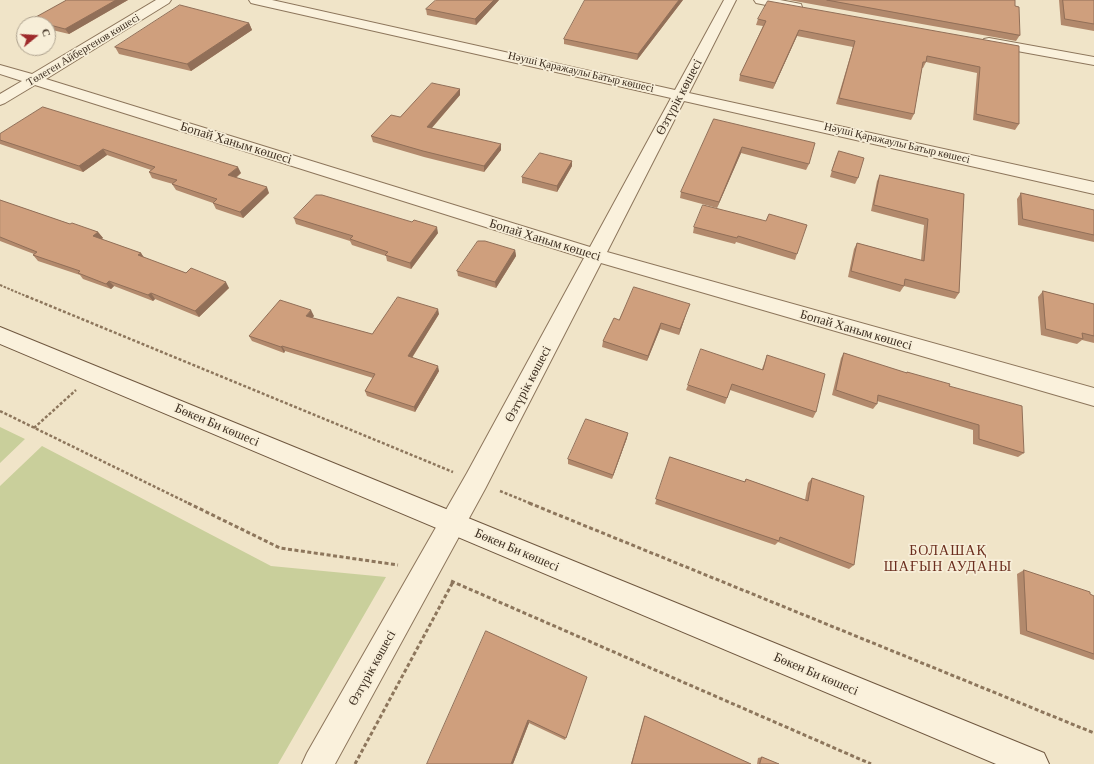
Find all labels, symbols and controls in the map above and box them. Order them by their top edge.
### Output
street label: Төлеген Айбергенов көшесі [24,11,142,89]
north arrow [16,16,56,56]
text: С [40,27,53,38]
street label: Нәуші Қаражаулы Батыр көшесі [507,49,655,95]
street label: Өзтүрік көшесі [652,56,706,138]
street label: Бопай Ханым көшесі [178,119,294,167]
street label: Нәуші Қаражаулы Батыр көшесі [823,120,971,166]
street label: Бопай Ханым көшесі [487,216,603,264]
street label: Бопай Ханым көшесі [798,307,914,353]
street label: Өзтүрік көшесі [501,343,555,425]
street label: Бөкен Би көшесі [172,400,262,450]
street label: Бөкен Би көшесі [472,525,562,575]
district label: БОЛАШАҚ ШАҒЫН АУДАНЫ [884,543,1012,576]
street label: Өзтүрік көшесі [345,628,399,708]
street label: Бөкен Би көшесі [771,649,861,699]

